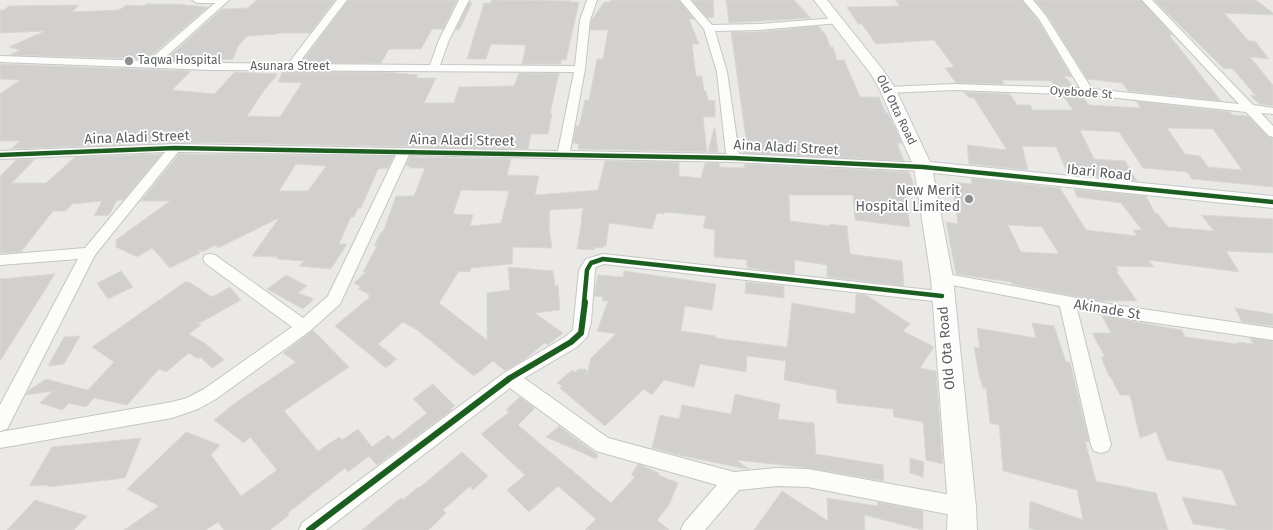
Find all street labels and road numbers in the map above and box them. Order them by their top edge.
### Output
street label: Asunara Street [250,60,330,74]
street label: Old Otta Road [873,73,919,147]
street label: Oyebode St [1049,84,1113,102]
street label: Aina Aladi Street [84,128,190,148]
street label: Aina Aladi Street [409,132,515,150]
street label: Aina Aladi Street [733,137,839,159]
street label: Ibari Road [1066,161,1132,185]
street label: Akinade St [1072,296,1142,324]
street label: Old Ota Road [935,305,959,391]

